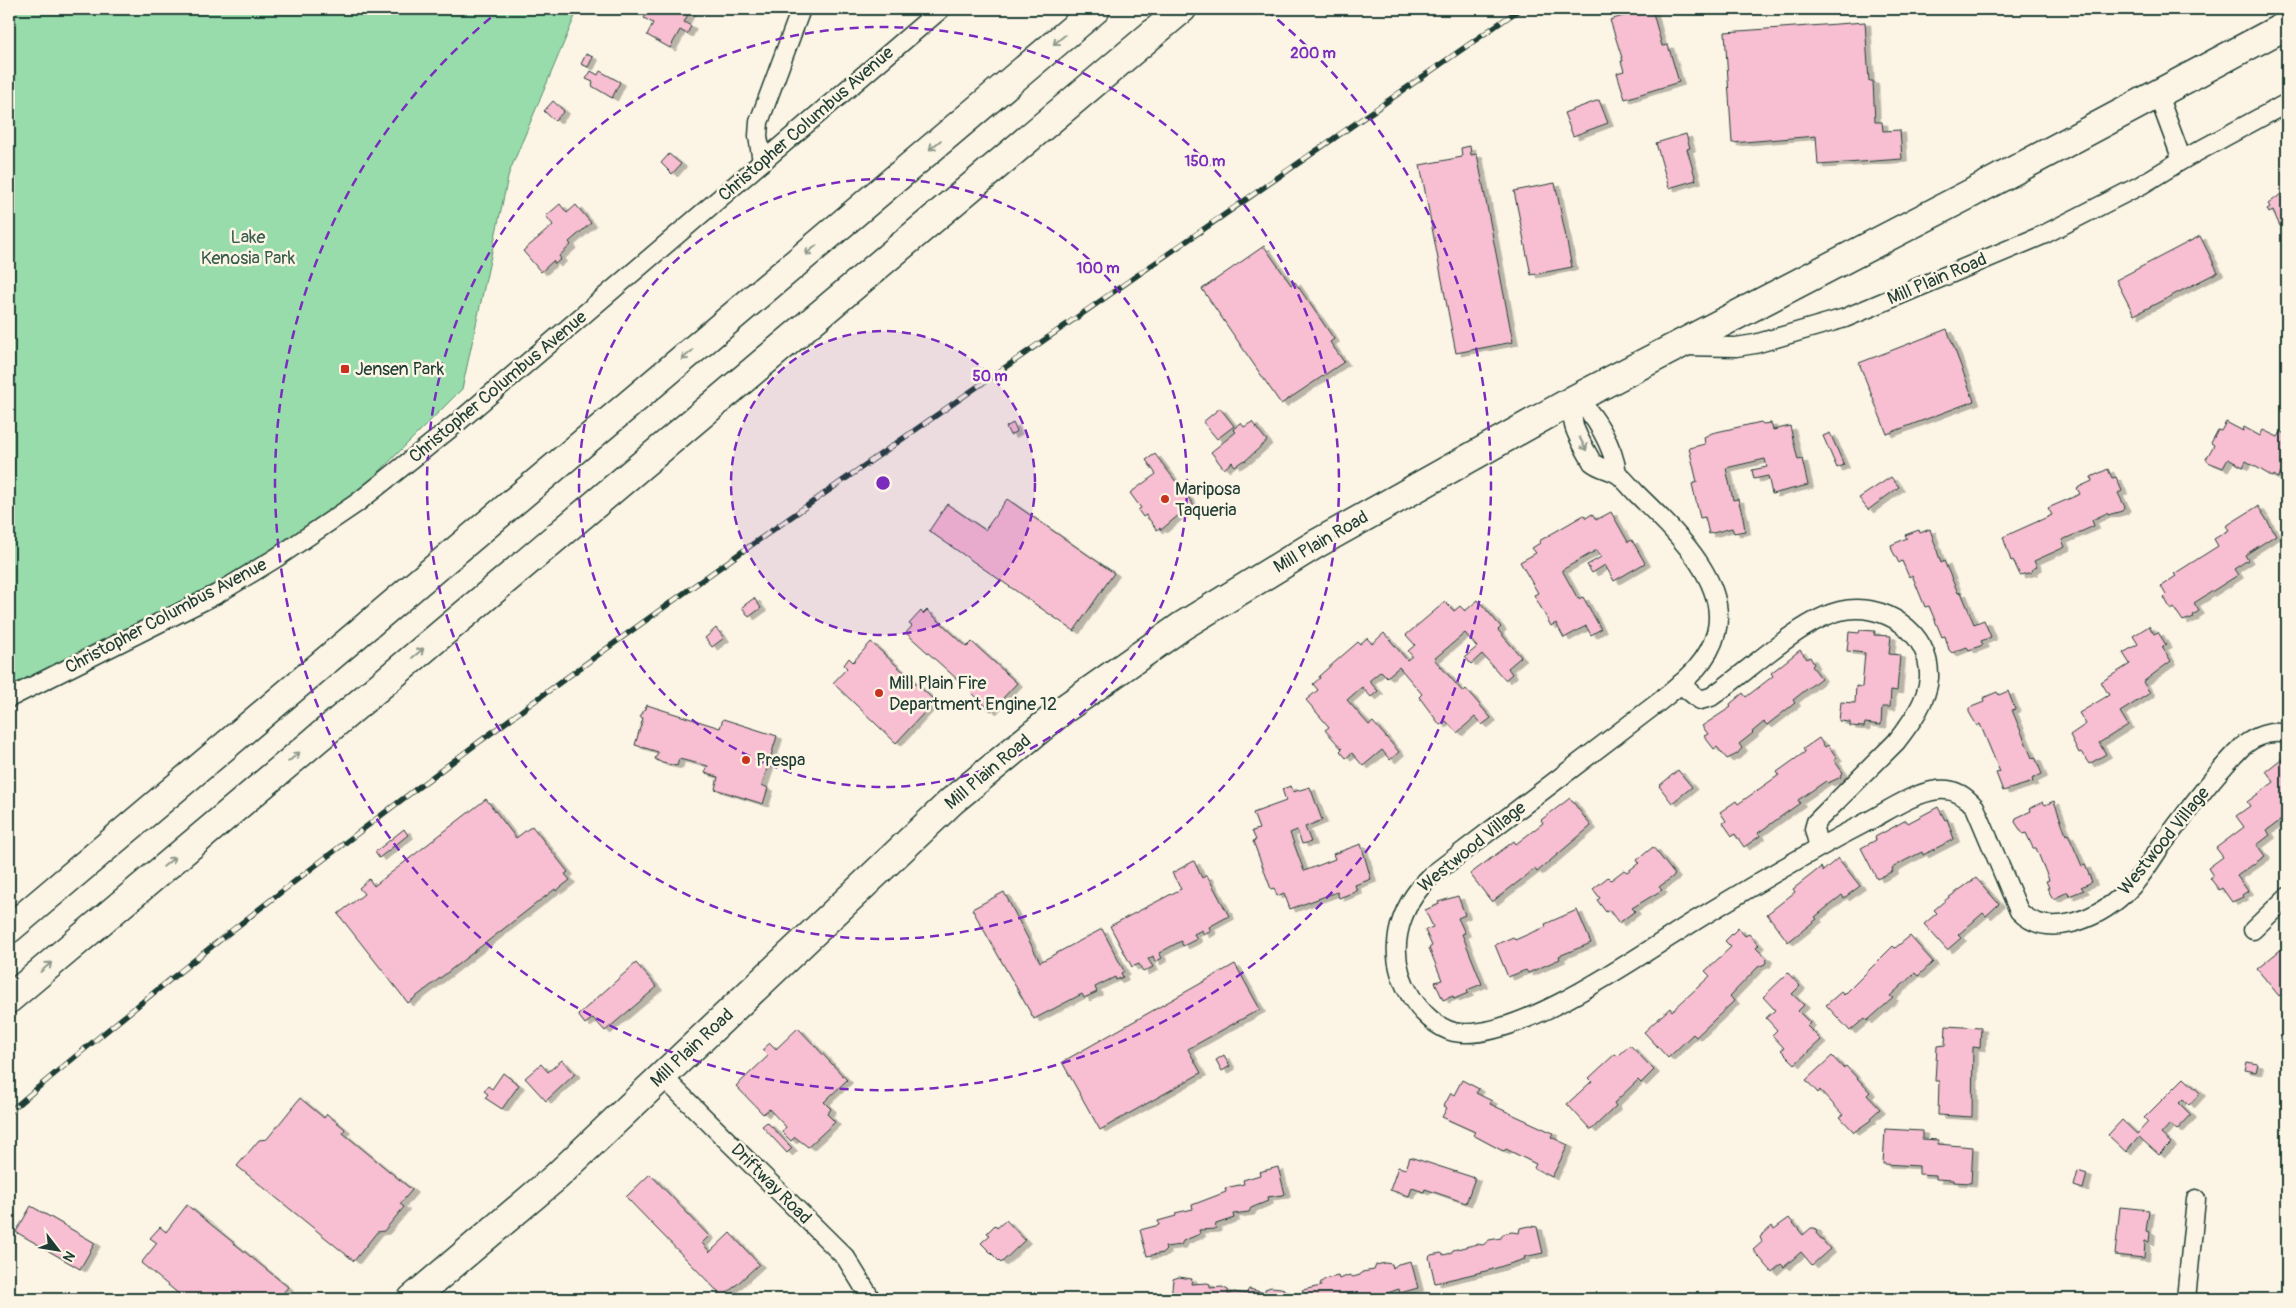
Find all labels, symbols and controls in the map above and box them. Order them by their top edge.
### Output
one-way arrow [1053,35,1066,46]
street label: Christopher Columbus Avenue [713,41,899,207]
text: 200 m [1290,44,1336,63]
one-way arrow [928,139,941,151]
text: 150 m [1185,152,1225,171]
park label: Lake Kenosia Park [201,226,296,270]
one-way arrow [804,244,817,256]
street label: Mill Plain Road [1884,248,1990,310]
text: 100 m [1077,259,1119,278]
street label: Christopher Columbus Avenue [404,306,592,468]
one-way arrow [680,349,693,361]
place label: Jensen Park [355,358,445,381]
marker: Jensen Park [339,363,351,375]
text: 50 m [973,367,1007,386]
one-way arrow [1578,436,1588,451]
centre of rings [874,474,892,492]
place label: Mariposa Taqueria [1175,478,1241,522]
marker: Mariposa Taqueria [1159,493,1171,505]
street label: Mill Plain Road [1270,506,1372,578]
street label: Christopher Columbus Avenue [61,553,271,679]
one-way arrow [411,647,424,658]
place label: Mill Plain Fire Department Engine 12 [889,672,1057,716]
marker: Mill Plain Fire Department Engine 12 [873,687,885,699]
street label: Mill Plain Road [940,729,1036,815]
place label: Prespa [756,749,805,772]
one-way arrow [287,752,300,763]
marker: Prespa [740,754,752,766]
street label: Westwood Village [2113,782,2215,900]
street label: Westwood Village [1413,796,1531,898]
one-way arrow [163,857,176,868]
one-way arrow [39,962,52,973]
street label: Mill Plain Road [646,1004,738,1092]
street label: Driftway Road [726,1139,816,1229]
north arrow [32,1226,82,1276]
text: N [59,1248,78,1265]

